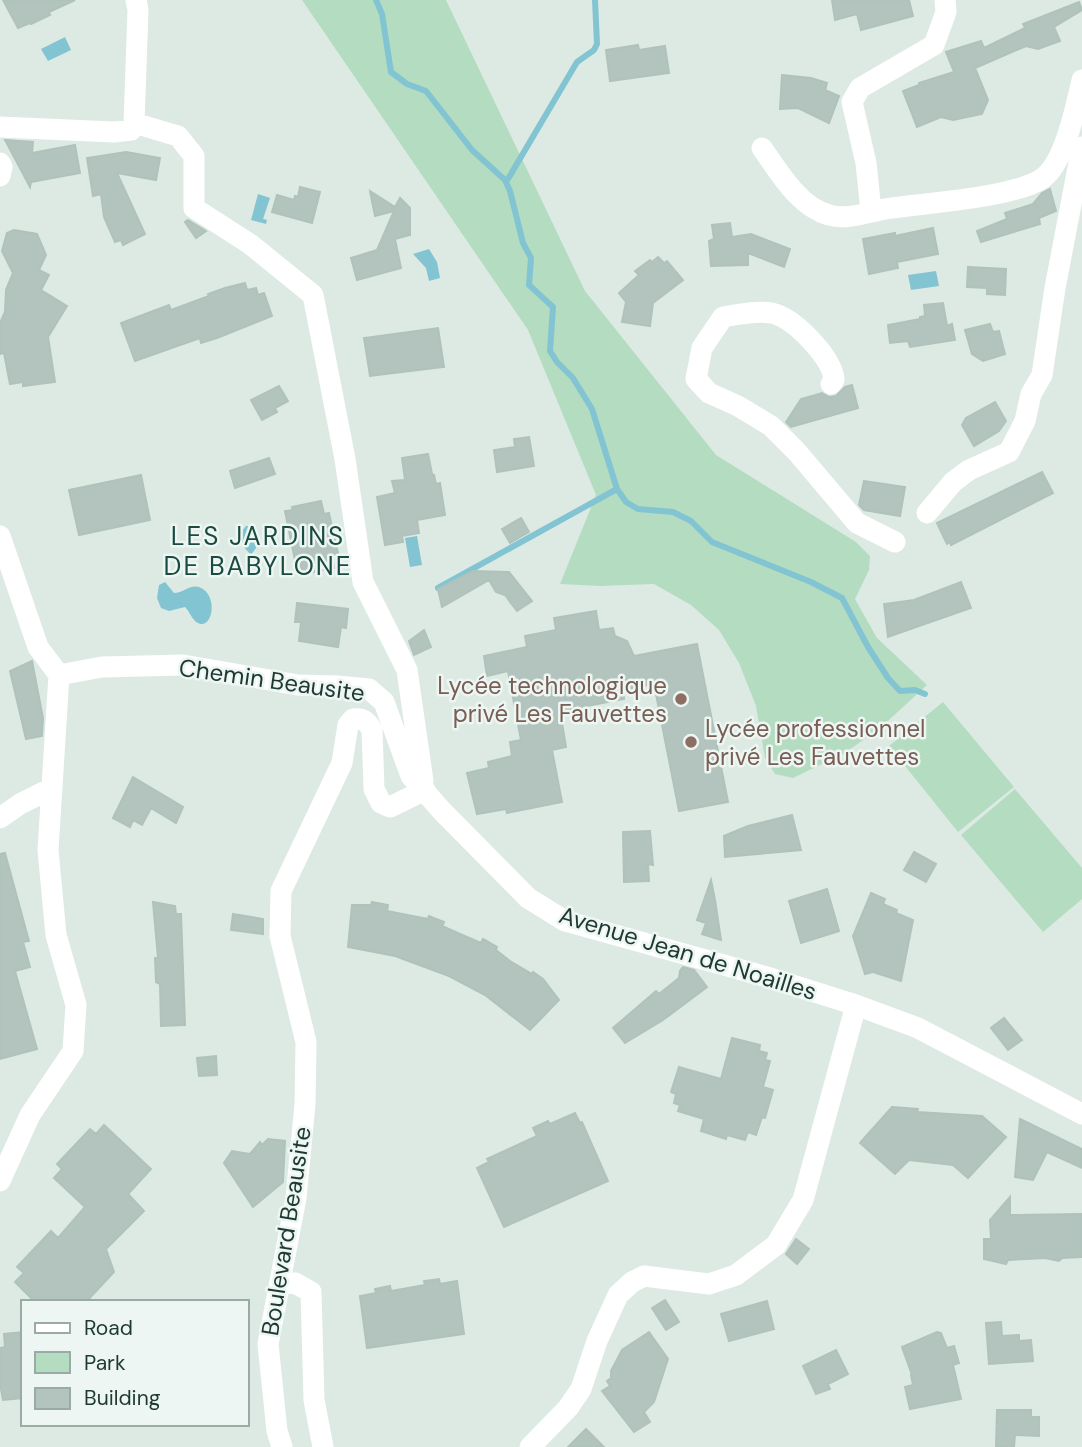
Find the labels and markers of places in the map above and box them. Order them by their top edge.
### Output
place label: Lycée technologique privé Les Fauvettes [437,670,667,729]
marker: Lycée technologique privé Les Fauvettes [673,691,689,707]
place label: Lycée professionnel privé Les Fauvettes [705,713,925,772]
marker: Lycée professionnel privé Les Fauvettes [683,734,699,750]

